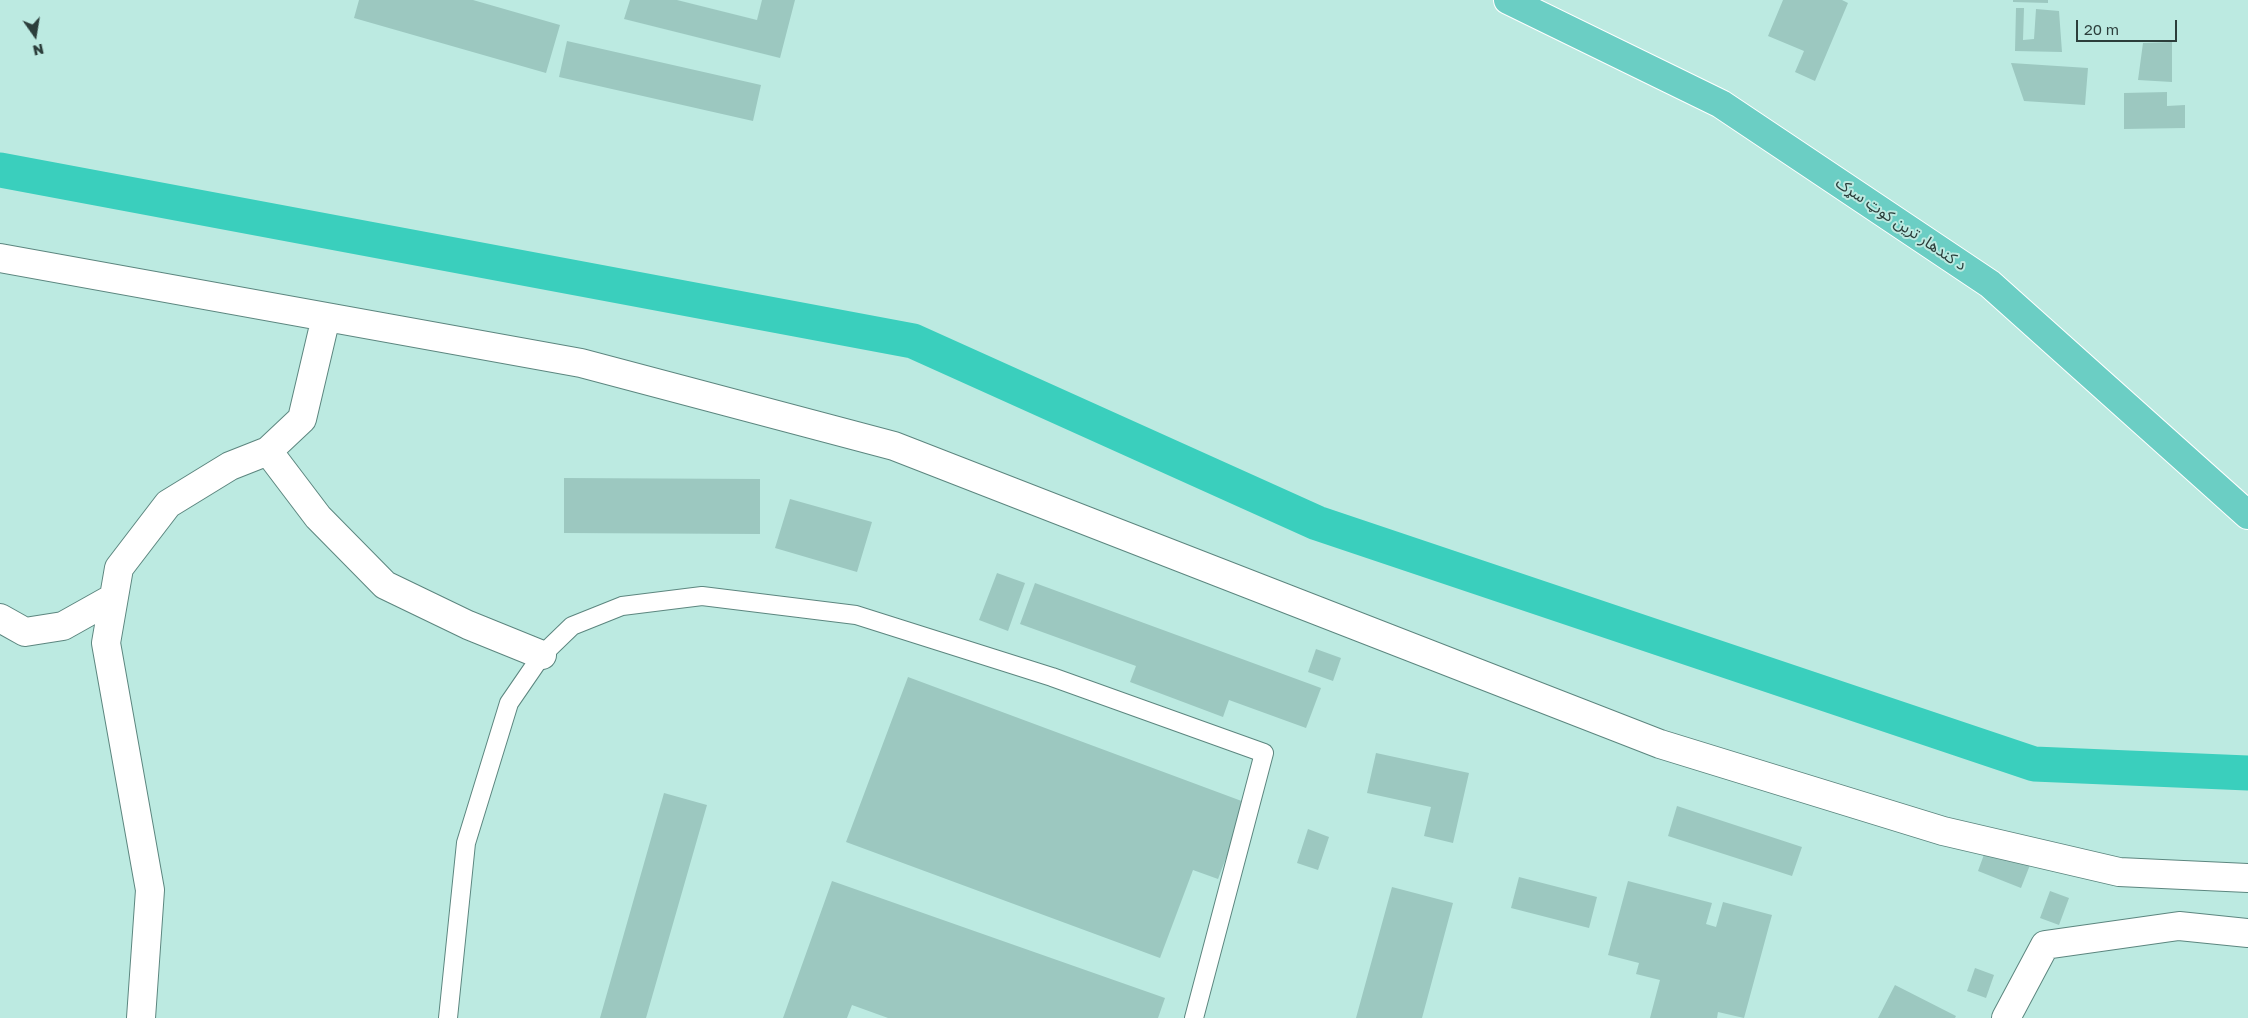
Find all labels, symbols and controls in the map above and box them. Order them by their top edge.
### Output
north arrow [10,10,60,60]
scale bar [2078,10,2179,42]
text: 20 m [2084,20,2119,38]
text: N [31,41,46,60]
street label: د کندهار ترين کوټ سړک [1832,173,1970,275]

